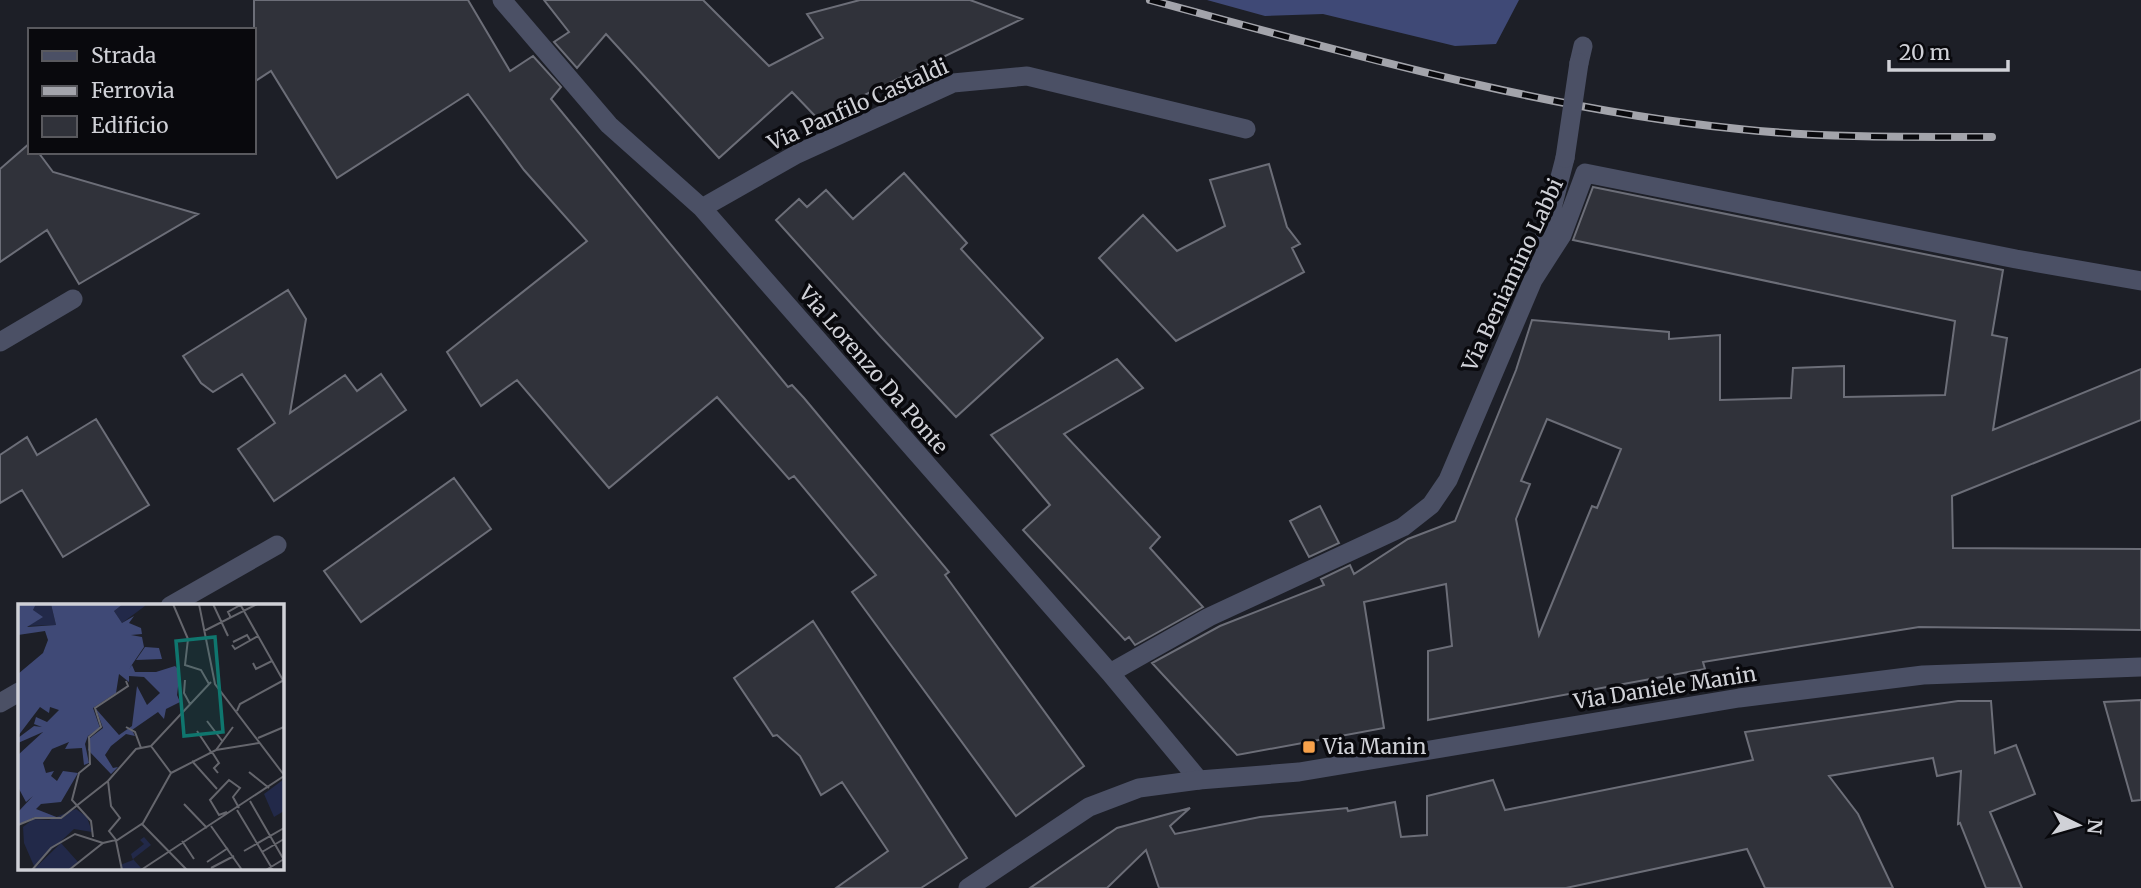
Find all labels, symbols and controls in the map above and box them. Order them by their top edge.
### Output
legend [28,28,256,154]
scale bar [1889,28,2008,72]
text: 20 m [1899,39,1951,66]
text: Strada [91,42,156,69]
street label: Via Panfilo Castaldi [762,52,953,157]
text: Ferrovia [91,77,175,104]
text: Edificio [91,112,168,139]
street label: Via Beniamino Labbi [1456,174,1569,376]
street label: Via Lorenzo Da Ponte [792,279,954,459]
inset map [18,604,284,870]
street label: Via Daniele Manin [1571,660,1758,715]
place label: Via Manin [1322,733,1427,760]
marker: Via Manin [1301,739,1317,755]
north arrow [2043,790,2113,860]
text: N [2082,818,2108,835]

